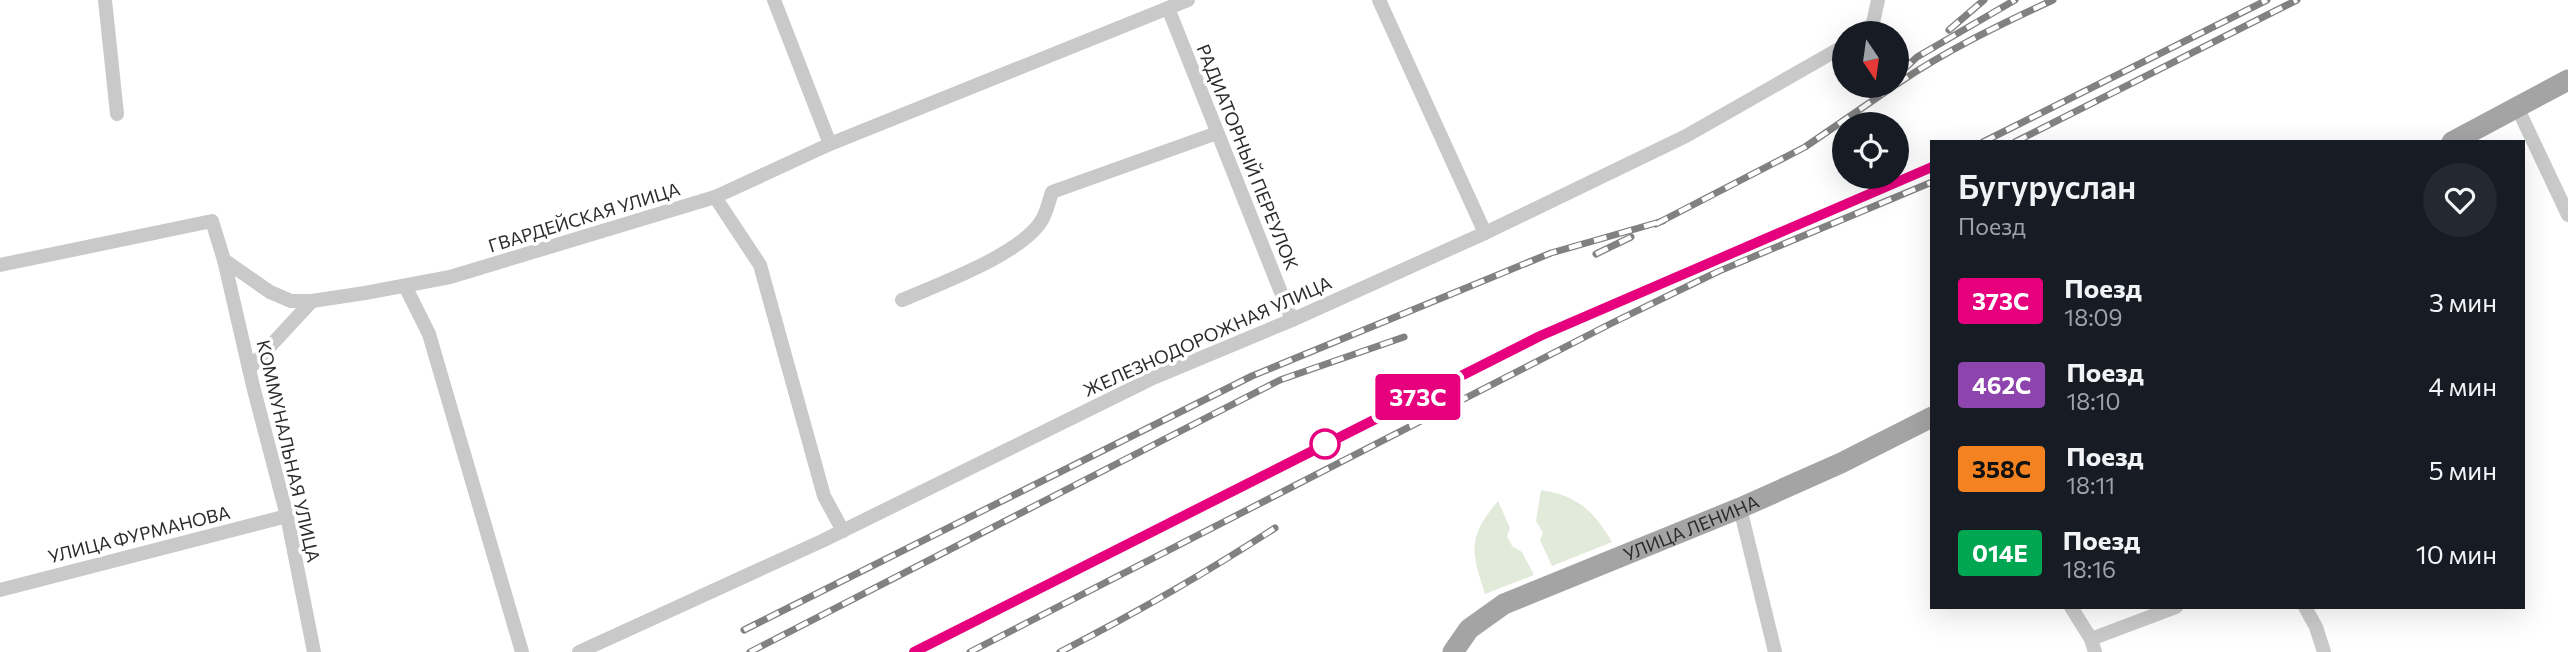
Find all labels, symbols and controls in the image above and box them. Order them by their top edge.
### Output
north arrow [1832,21,1909,98]
map controls [1832,21,1909,189]
street label: РАДИАТОРНЫЙ ПЕРЕУЛОК [1193,41,1303,273]
button: locate [1832,112,1909,189]
button: heart [2423,163,2497,237]
text: Бугуруслан [1958,165,2136,206]
street label: ГВАРДЕЙСКАЯ УЛИЦА [486,177,682,257]
text: Поезд [1958,212,2026,240]
street label: ЖЕЛЕЗНОДОРОЖНАЯ УЛИЦА [1079,271,1335,401]
text: Поезд [2064,272,2142,303]
text: 373C [1972,286,2029,315]
text: 3 мин [2429,286,2497,317]
text: 18:09 [2064,303,2123,331]
street label: КОММУНАЛЬНАЯ УЛИЦА [253,338,325,564]
text: Поезд [2066,356,2144,387]
text: 462С [1972,370,2031,399]
text: 4 мин [2428,370,2497,401]
line badge: 373C [1369,374,1467,420]
text: 373C [1389,382,1447,411]
text: 18:10 [2066,387,2121,415]
unlabelled marker [1310,429,1340,459]
text: Поезд [2066,440,2144,471]
text: 358С [1972,454,2031,483]
text: 5 мин [2429,454,2497,485]
text: 18:11 [2066,471,2115,499]
street label: УЛИЦА ЛЕНИНА [1620,490,1762,565]
street label: УЛИЦА ФУРМАНОВА [46,501,232,567]
text: Поезд [2063,524,2140,555]
text: 014Е [1972,538,2028,567]
text: 10 мин [2416,538,2497,569]
text: 18:16 [2063,555,2116,583]

